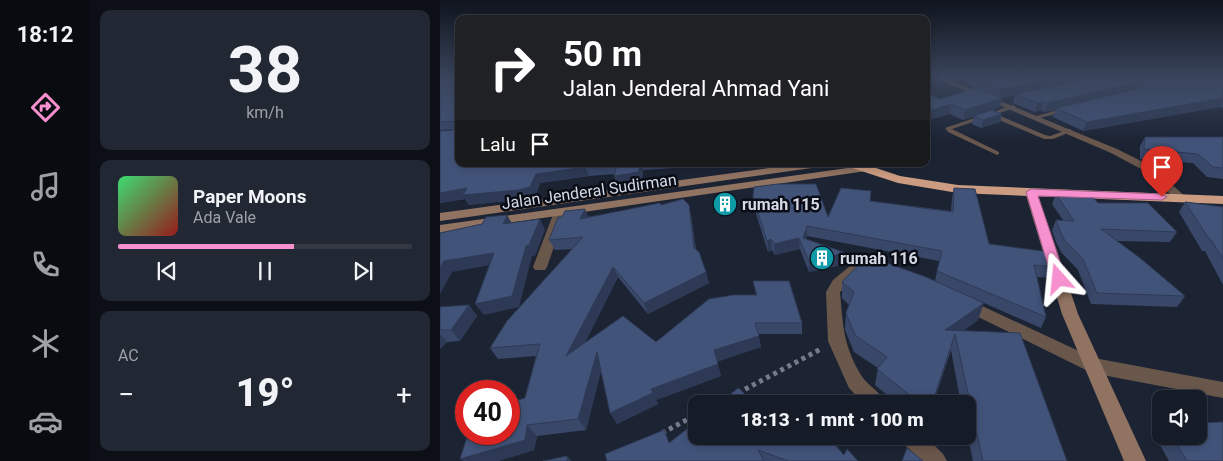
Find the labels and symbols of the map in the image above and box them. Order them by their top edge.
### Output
pin [1141,146,1183,197]
street label: Jalan Jenderal Sudirman [500,170,678,213]
building icon: rumah 115 [712,191,738,217]
place label: rumah 115 [742,195,820,214]
building icon: rumah 116 [809,245,835,271]
place label: rumah 116 [840,249,918,268]
position arrow [1032,252,1084,304]
speed limit sign: 40 [455,380,520,445]

